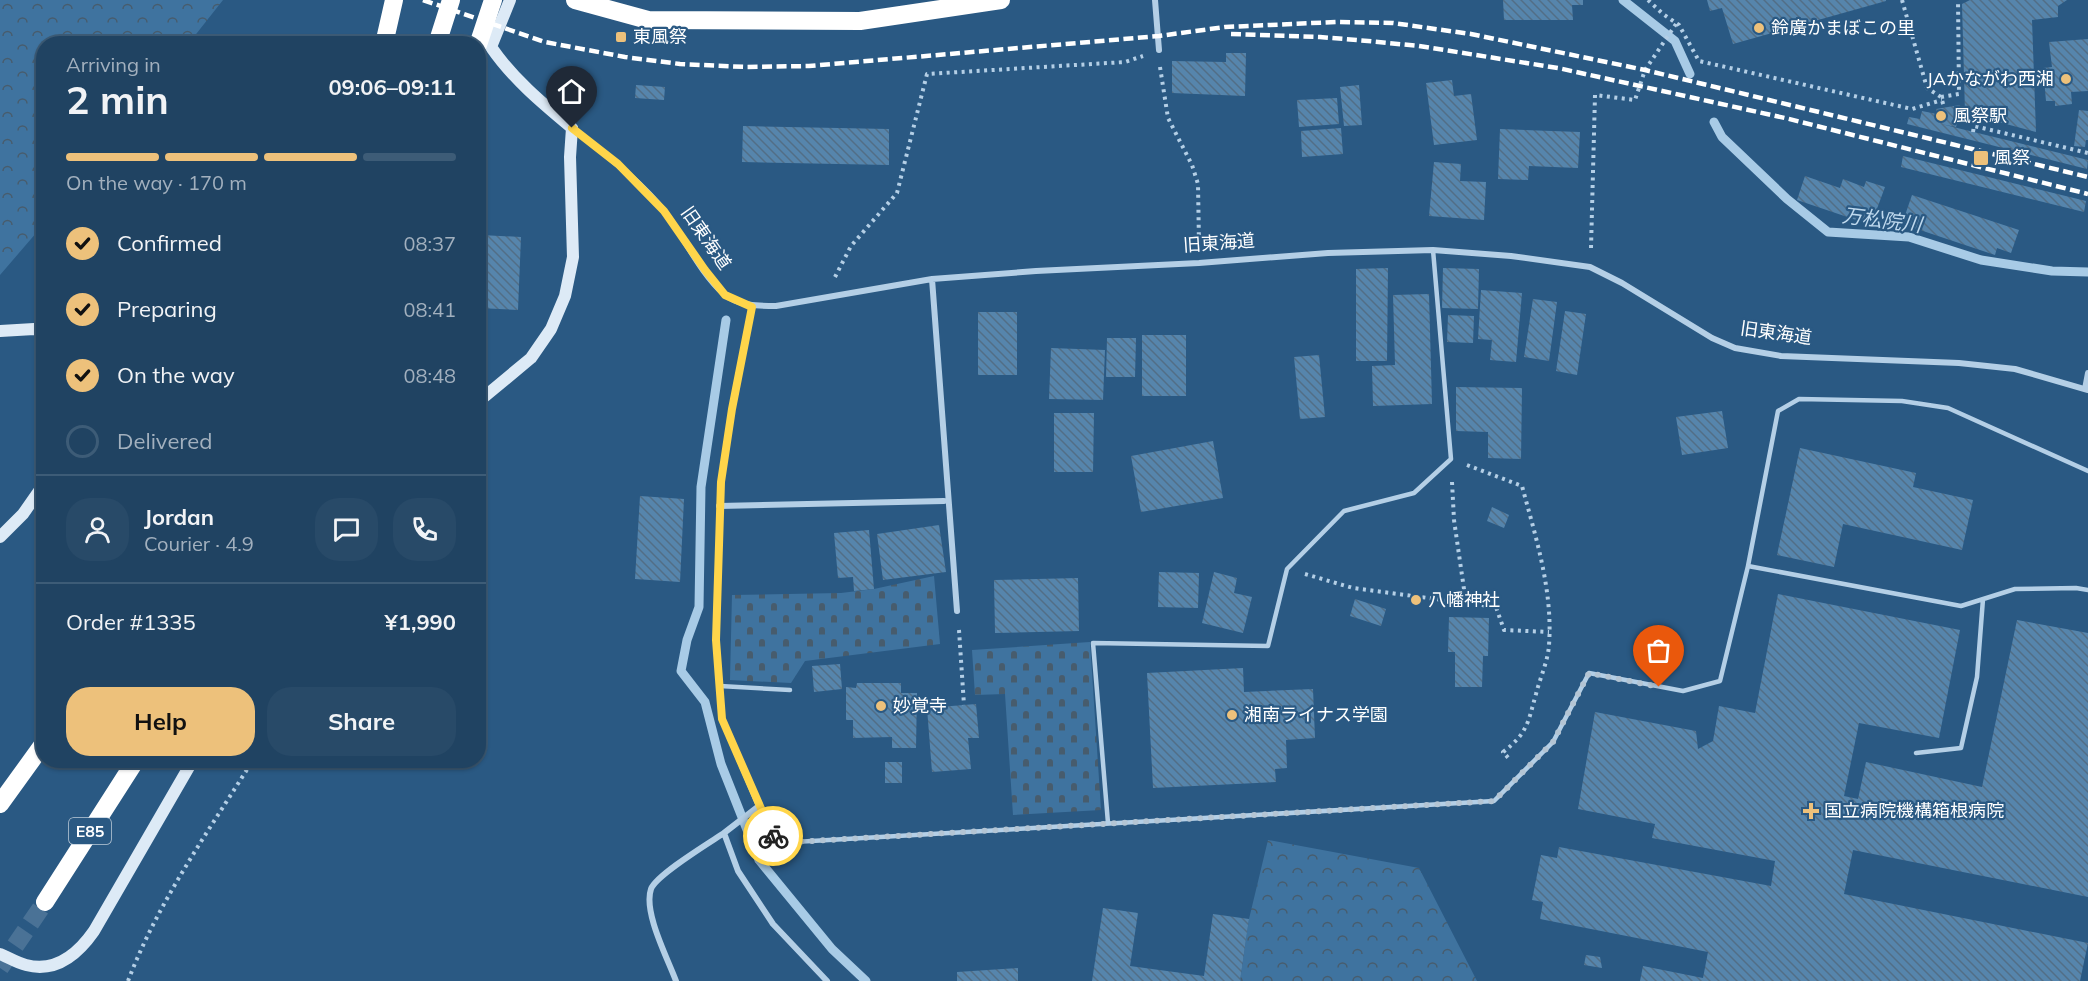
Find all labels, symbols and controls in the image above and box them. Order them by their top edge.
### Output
place label: 鈴廣かまぼこの里 [1771,16,1915,39]
marker: 鈴廣かまぼこの里 [1752,21,1766,35]
place label: 東風祭 [633,25,687,48]
marker: 東風祭 [614,30,628,44]
text: Arriving in [66,52,161,77]
pin [546,66,597,128]
place label: JAかながわ西湘 [1927,67,2054,90]
marker: JAかながわ西湘 [2059,72,2073,86]
text: 09:06–09:11 [328,73,456,101]
text: 2 min [66,75,169,124]
icon: home [555,75,588,108]
place label: 風祭駅 [1953,104,2007,127]
marker: 風祭駅 [1934,109,1948,123]
place label: 風祭 [1994,146,2030,169]
marker: 風祭 [1972,149,1990,167]
text: On the way · 170 m [66,170,247,195]
street label: 旧東海道 [676,202,736,274]
water label: 万松院川 [1841,202,1925,237]
icon: check [66,227,99,260]
text: Confirmed [117,229,222,257]
street label: 旧東海道 [1182,229,1256,256]
text: 08:37 [403,231,456,256]
icon: check [66,293,99,326]
text: Preparing [117,295,217,323]
text: 08:41 [403,297,456,322]
street label: 旧東海道 [1739,316,1813,349]
icon: check [66,359,99,392]
text: On the way [117,361,235,389]
text: 08:48 [403,363,456,388]
text: Delivered [117,427,212,455]
button: person [66,498,129,561]
button: chat [315,498,378,561]
button: phone [393,498,456,561]
text: Jordan [144,503,214,531]
text: Courier · 4.9 [144,531,254,556]
place label: 八幡神社 [1428,588,1500,611]
marker: 八幡神社 [1409,593,1423,607]
text: Order #1335 [66,608,196,636]
text: ¥1,990 [385,608,456,636]
pin [1633,625,1684,687]
icon: bag [1642,634,1675,667]
button: Help [66,687,255,756]
button: Share [267,687,456,756]
place label: 妙覚寺 [893,694,947,717]
marker: 妙覚寺 [874,699,888,713]
place label: 湘南ライナス学園 [1244,703,1388,726]
marker: 湘南ライナス学園 [1225,708,1239,722]
place label: 国立病院機構箱根病院 [1824,799,2004,822]
marker: 国立病院機構箱根病院 [1802,802,1820,820]
courier [743,806,803,866]
road number: E85 [69,818,111,844]
icon: bike [757,820,790,853]

